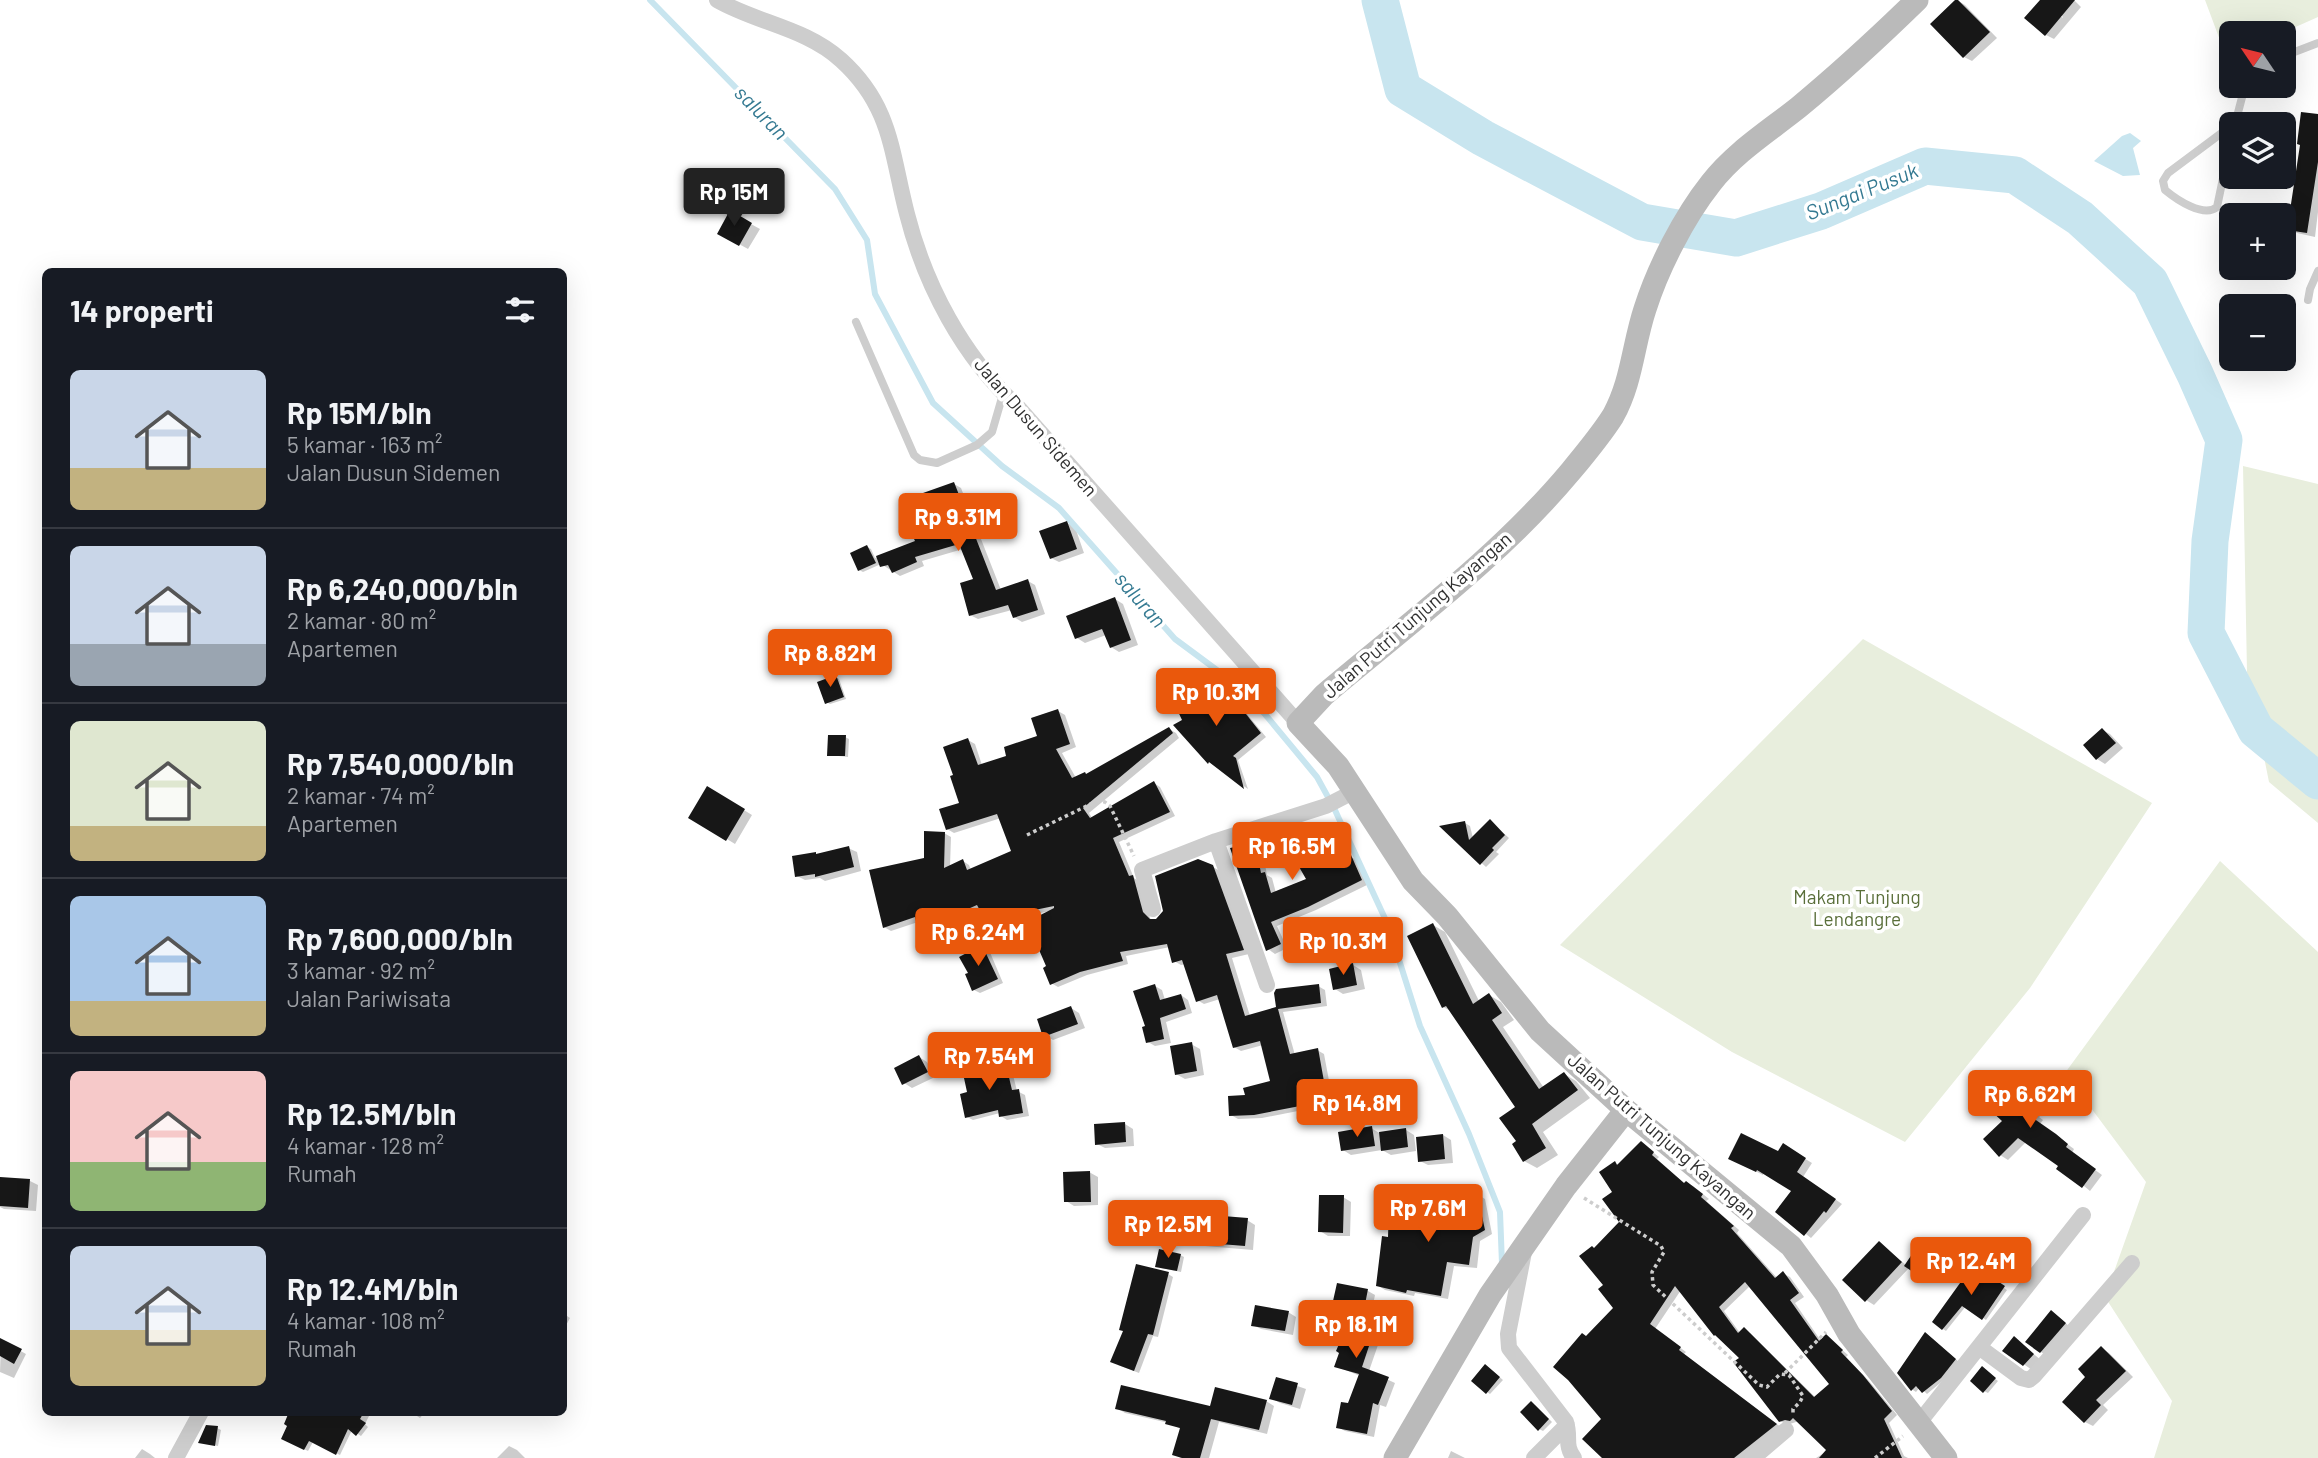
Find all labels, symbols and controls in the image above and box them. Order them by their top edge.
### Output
north arrow [2219,21,2296,98]
map controls [2219,21,2296,371]
water label: saluran [730,80,794,144]
button: layers [2219,112,2296,189]
water label: Sungai Pusuk [1802,156,1922,224]
pin: Rp 15M [677,168,791,228]
text: Rp 15M [700,177,768,205]
button: + [2219,203,2296,280]
icon: filters [501,291,539,329]
text: 14 properti [70,292,214,328]
button: − [2219,294,2296,371]
street label: Jalan Dusun Sidemen [970,353,1103,501]
text: Rp 15M/bln [287,394,432,430]
icon: home [126,398,210,482]
text: 5 kamar · 163 m² [287,430,443,458]
text: Jalan Dusun Sidemen [287,458,500,486]
pin: Rp 9.31M [886,494,1030,553]
text: Rp 9.31M [914,502,1002,530]
street label: Jalan Putri Tunjung Kayangan [1318,527,1516,703]
water label: saluran [1110,566,1172,632]
text: Rp 6,240,000/bln [287,570,518,606]
icon: home [126,574,210,658]
text: 2 kamar · 80 m² [287,606,436,634]
pin: Rp 8.82M [758,630,902,689]
text: Apartemen [287,634,398,662]
text: Rp 8.82M [784,638,876,666]
pin: Rp 10.3M [1144,668,1288,728]
text: Rp 10.3M [1172,677,1260,705]
text: Rp 7,540,000/bln [287,745,514,781]
icon: home [126,749,210,833]
text: 2 kamar · 74 m² [287,781,435,809]
text: Apartemen [287,809,398,837]
pin: Rp 16.5M [1220,822,1364,882]
text: Rp 16.5M [1248,831,1336,859]
park label: Makam Tunjung Lendangre [1793,885,1921,930]
pin: Rp 6.24M [906,908,1050,968]
text: Rp 6.24M [931,917,1025,945]
pin: Rp 10.3M [1271,918,1415,977]
text: Rp 7,600,000/bln [287,920,513,956]
icon: home [126,924,210,1008]
text: Rp 10.3M [1299,926,1387,954]
text: 3 kamar · 92 m² [287,956,435,984]
text: Jalan Pariwisata [287,984,451,1012]
pin: Rp 7.54M [917,1032,1061,1092]
text: Rp 7.54M [944,1041,1034,1069]
street label: Jalan Putri Tunjung Kayangan [1563,1048,1761,1224]
pin: Rp 6.62M [1958,1070,2102,1130]
text: Rp 6.62M [1984,1079,2076,1107]
pin: Rp 14.8M [1285,1080,1429,1139]
text: Rp 14.8M [1313,1088,1401,1116]
text: Rp 12.5M/bln [287,1095,457,1131]
icon: home [126,1099,210,1183]
text: 4 kamar · 128 m² [287,1131,444,1159]
text: Rumah [287,1159,357,1187]
pin: Rp 7.6M [1363,1184,1493,1244]
text: Rp 7.6M [1390,1193,1466,1221]
pin: Rp 12.5M [1096,1200,1240,1260]
text: Rp 12.5M [1124,1209,1212,1237]
pin: Rp 12.4M [1899,1238,2043,1297]
text: Rp 12.4M [1926,1246,2016,1274]
text: Rp 12.4M/bln [287,1270,458,1306]
icon: home [126,1274,210,1358]
pin: Rp 18.1M [1284,1300,1428,1360]
text: 4 kamar · 108 m² [287,1306,445,1334]
text: Rp 18.1M [1314,1309,1398,1337]
text: Rumah [287,1334,357,1362]

